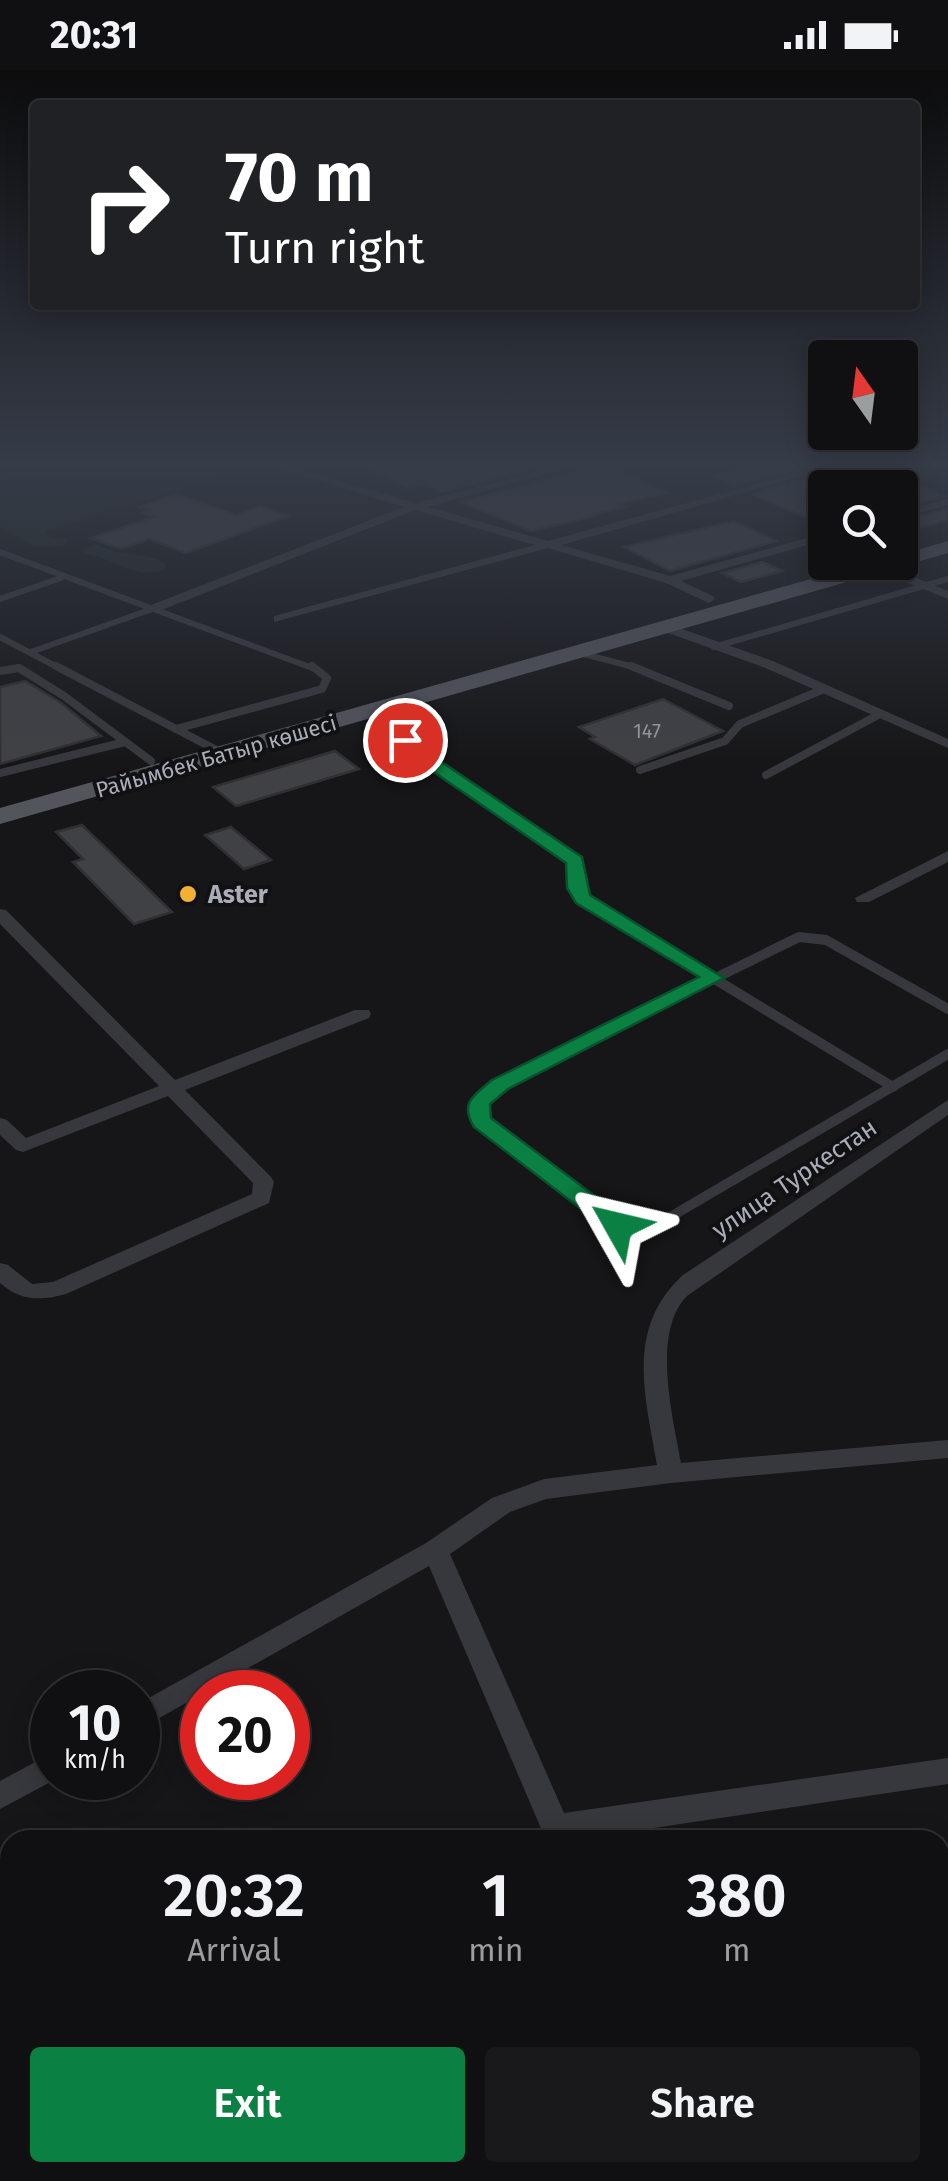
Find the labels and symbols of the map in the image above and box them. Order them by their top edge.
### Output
north arrow [808,340,918,450]
pin [363,698,448,783]
street label: Райымбек Батыр көшесі [93,709,340,804]
house number: 147 [633,719,661,743]
place label: Aster [207,880,269,910]
marker: Aster [177,883,199,905]
street label: улица Туркестан [706,1113,883,1245]
position arrow [566,1174,670,1278]
speed limit sign: 20 [180,1670,310,1800]

